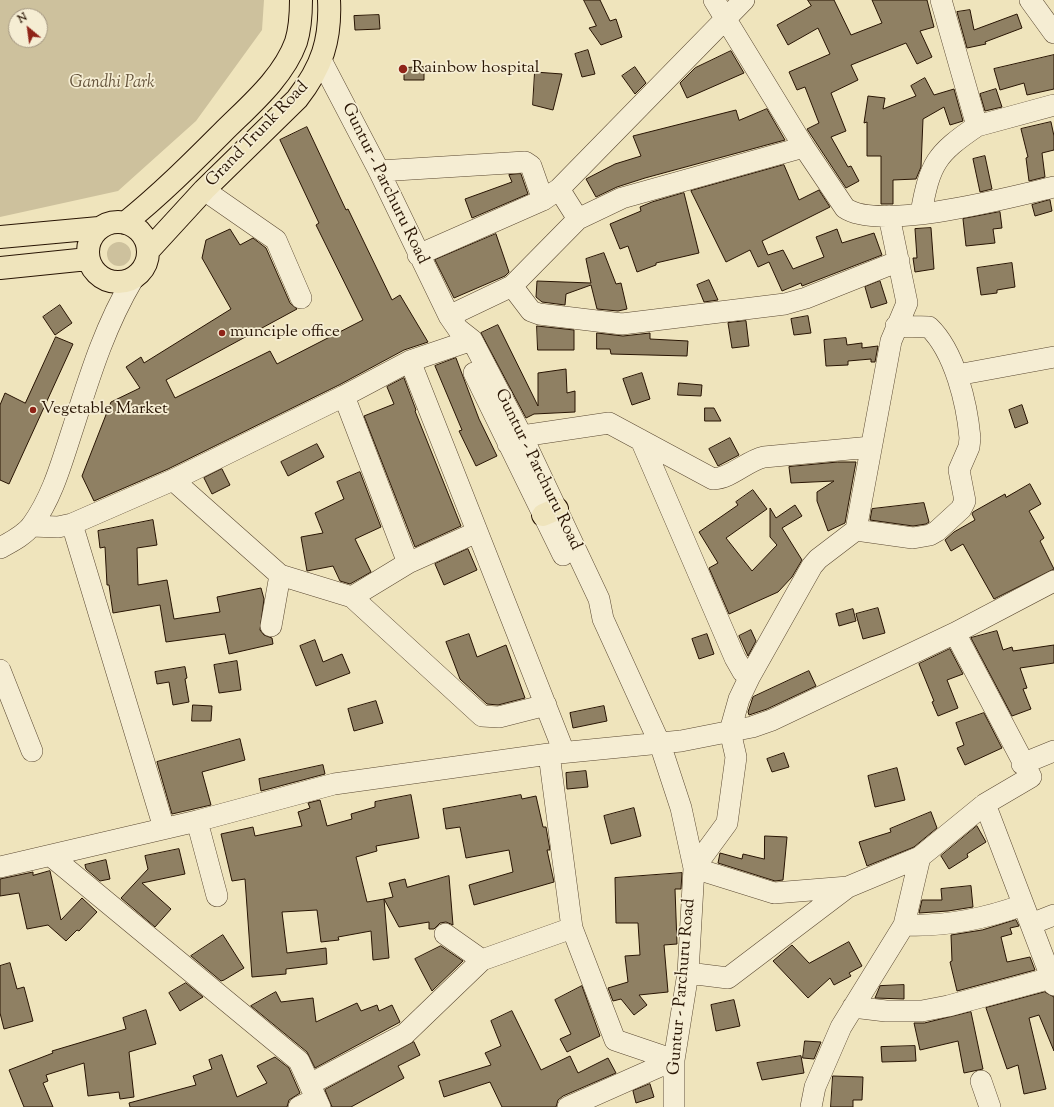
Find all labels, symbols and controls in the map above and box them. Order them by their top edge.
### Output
north arrow [8,8,48,48]
text: N [15,9,30,28]
place label: Rainbow hospital [412,59,540,79]
marker: Rainbow hospital [397,63,409,75]
park label: Gandhi Park [69,74,155,94]
street label: Grand Trunk Road [202,78,314,192]
street label: Guntur - Parchuru Road [336,100,432,268]
place label: munciple office [230,323,340,343]
marker: munciple office [217,328,227,338]
street label: Guntur - Parchuru Road [489,386,585,554]
place label: Vegetable Market [41,400,168,420]
marker: Vegetable Market [28,405,38,415]
street label: Guntur - Parchuru Road [665,898,701,1076]

